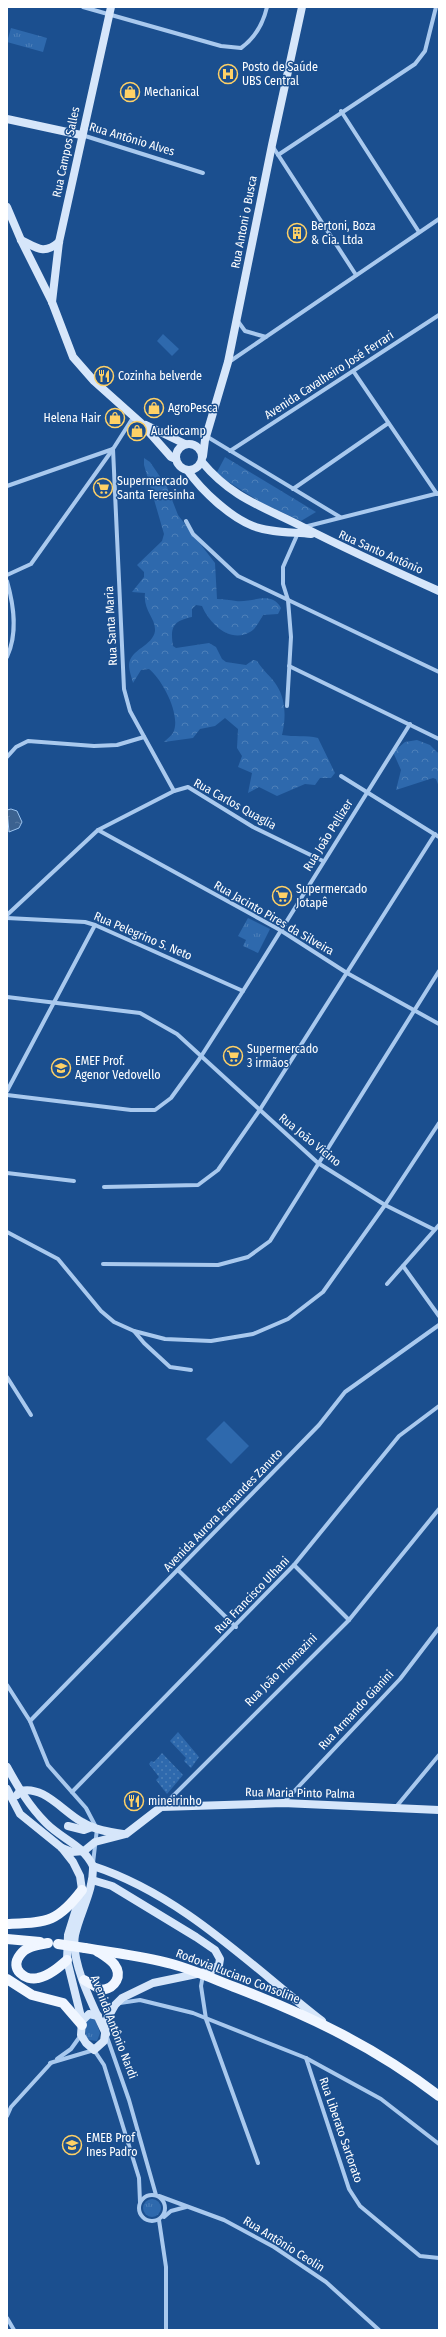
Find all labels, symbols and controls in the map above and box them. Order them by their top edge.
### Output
place label: Posto de Saúde UBS Central [242,60,318,88]
hospital icon: Posto de Saúde UBS Central [217,63,239,85]
shop icon: Mechanical [119,81,141,103]
place label: Mechanical [144,85,199,99]
street label: Rua Campos Salles [50,105,82,199]
street label: Rua Antônio Alves [88,119,176,159]
street label: Rua Antoni o Busca [228,174,260,270]
place label: Bertoni, Boza & Cia. Ltda [311,219,376,247]
building icon: Bertoni, Boza & Cia. Ltda [286,222,308,244]
street label: Avenida Cavalheiro José Ferrari [262,328,396,422]
restaurant icon: Cozinha belverde [93,365,115,387]
place label: Cozinha belverde [118,369,202,383]
shop icon: AgroPesca [143,397,165,419]
place label: AgroPesca [168,401,218,415]
shop icon: Helena Hair [104,407,126,429]
place label: Helena Hair [43,411,102,425]
shop icon: Audiocamp [126,420,148,442]
place label: Audiocamp [151,424,206,438]
place label: Supermercado Santa Teresinha [117,474,195,502]
supermarket icon: Supermercado Santa Teresinha [92,477,114,499]
street label: Rua Santo Antônio [337,527,425,577]
street label: Rua Santa Maria [102,586,120,666]
street label: Rua Carlos Quaglia [191,776,279,833]
street label: Rua João Pellizer [300,796,356,873]
street label: Rua Jacinto Pires da Silveira [212,878,337,958]
place label: Supermercado Jotapê [296,882,367,910]
supermarket icon: Supermercado Jotapê [271,885,293,907]
street label: Rua Pelegrino S. Neto [92,909,194,963]
place label: Supermercado 3 irmãos [247,1042,318,1070]
supermarket icon: Supermercado 3 irmãos [222,1045,244,1067]
place label: EMEF Prof. Agenor Vedovello [75,1054,161,1082]
school or university icon: EMEF Prof. Agenor Vedovello [50,1057,72,1079]
street label: Rua João Vicino [276,1111,344,1169]
street label: Avenida Aurora Fernandes Zanuto [161,1446,285,1574]
street label: Rua Francisco Ulhani [212,1554,292,1636]
street label: Rua João Thomazini [242,1631,320,1709]
street label: Rua Armando Gianini [316,1667,396,1753]
street label: Rua Maria Pinto Palma [245,1785,355,1801]
restaurant icon: mineirinho [123,1790,145,1812]
place label: mineirinho [148,1794,202,1808]
street label: Rodovia Luciano Consoline [174,1946,302,2006]
street label: Avenida Antônio Nardi [88,1973,140,2081]
street label: Rua Liberato Sartorato [316,2075,366,2185]
place label: EMEB Prof Ines Padro [86,2131,137,2159]
school or university icon: EMEB Prof Ines Padro [61,2134,83,2156]
street label: Rua Antônio Ceolin [241,2213,327,2275]

